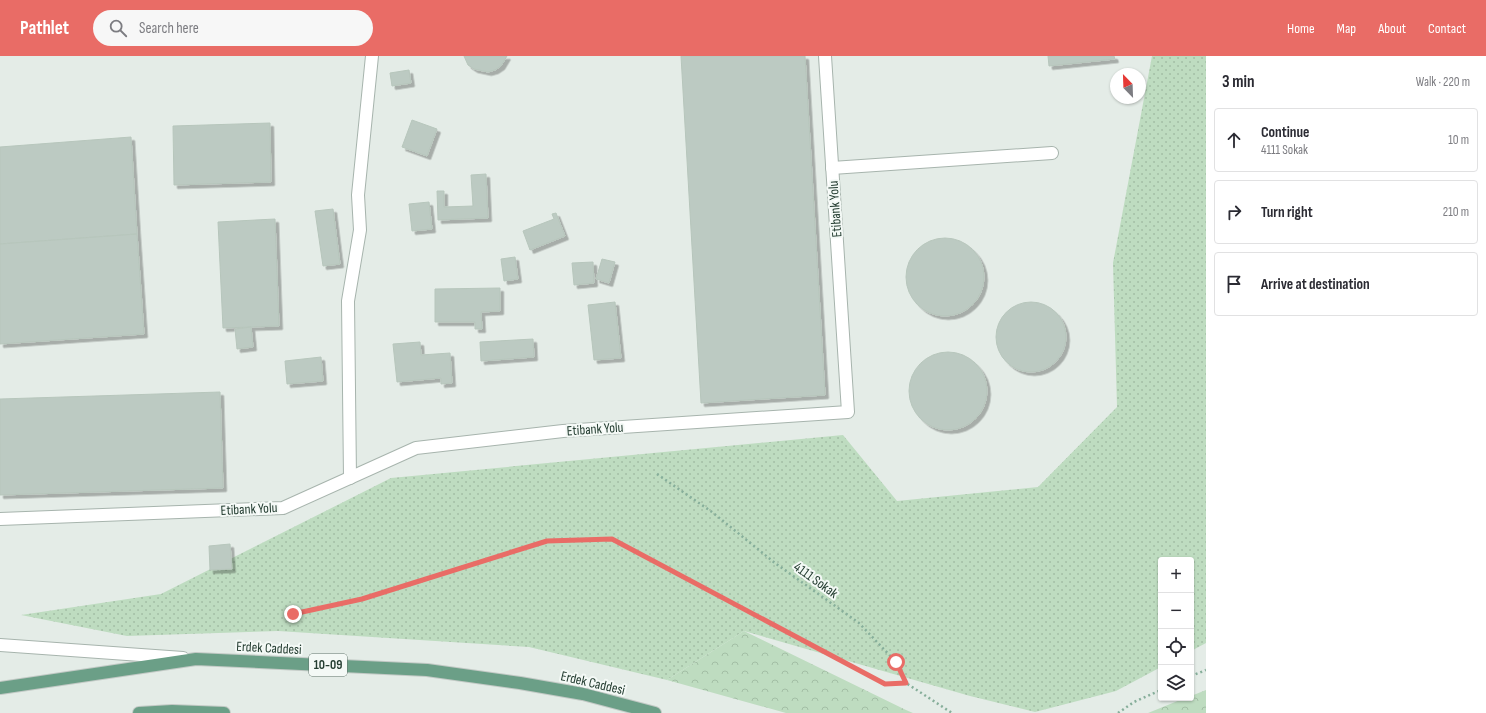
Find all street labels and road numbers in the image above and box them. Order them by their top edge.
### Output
street label: Etibank Yolu [825,180,845,238]
street label: Etibank Yolu [566,419,624,439]
street label: Etibank Yolu [220,499,278,519]
street label: 4111 Sokak [790,558,842,602]
street label: Erdek Caddesi [236,638,302,658]
road number: 10-09 [309,654,347,676]
street label: Erdek Caddesi [559,667,627,699]

